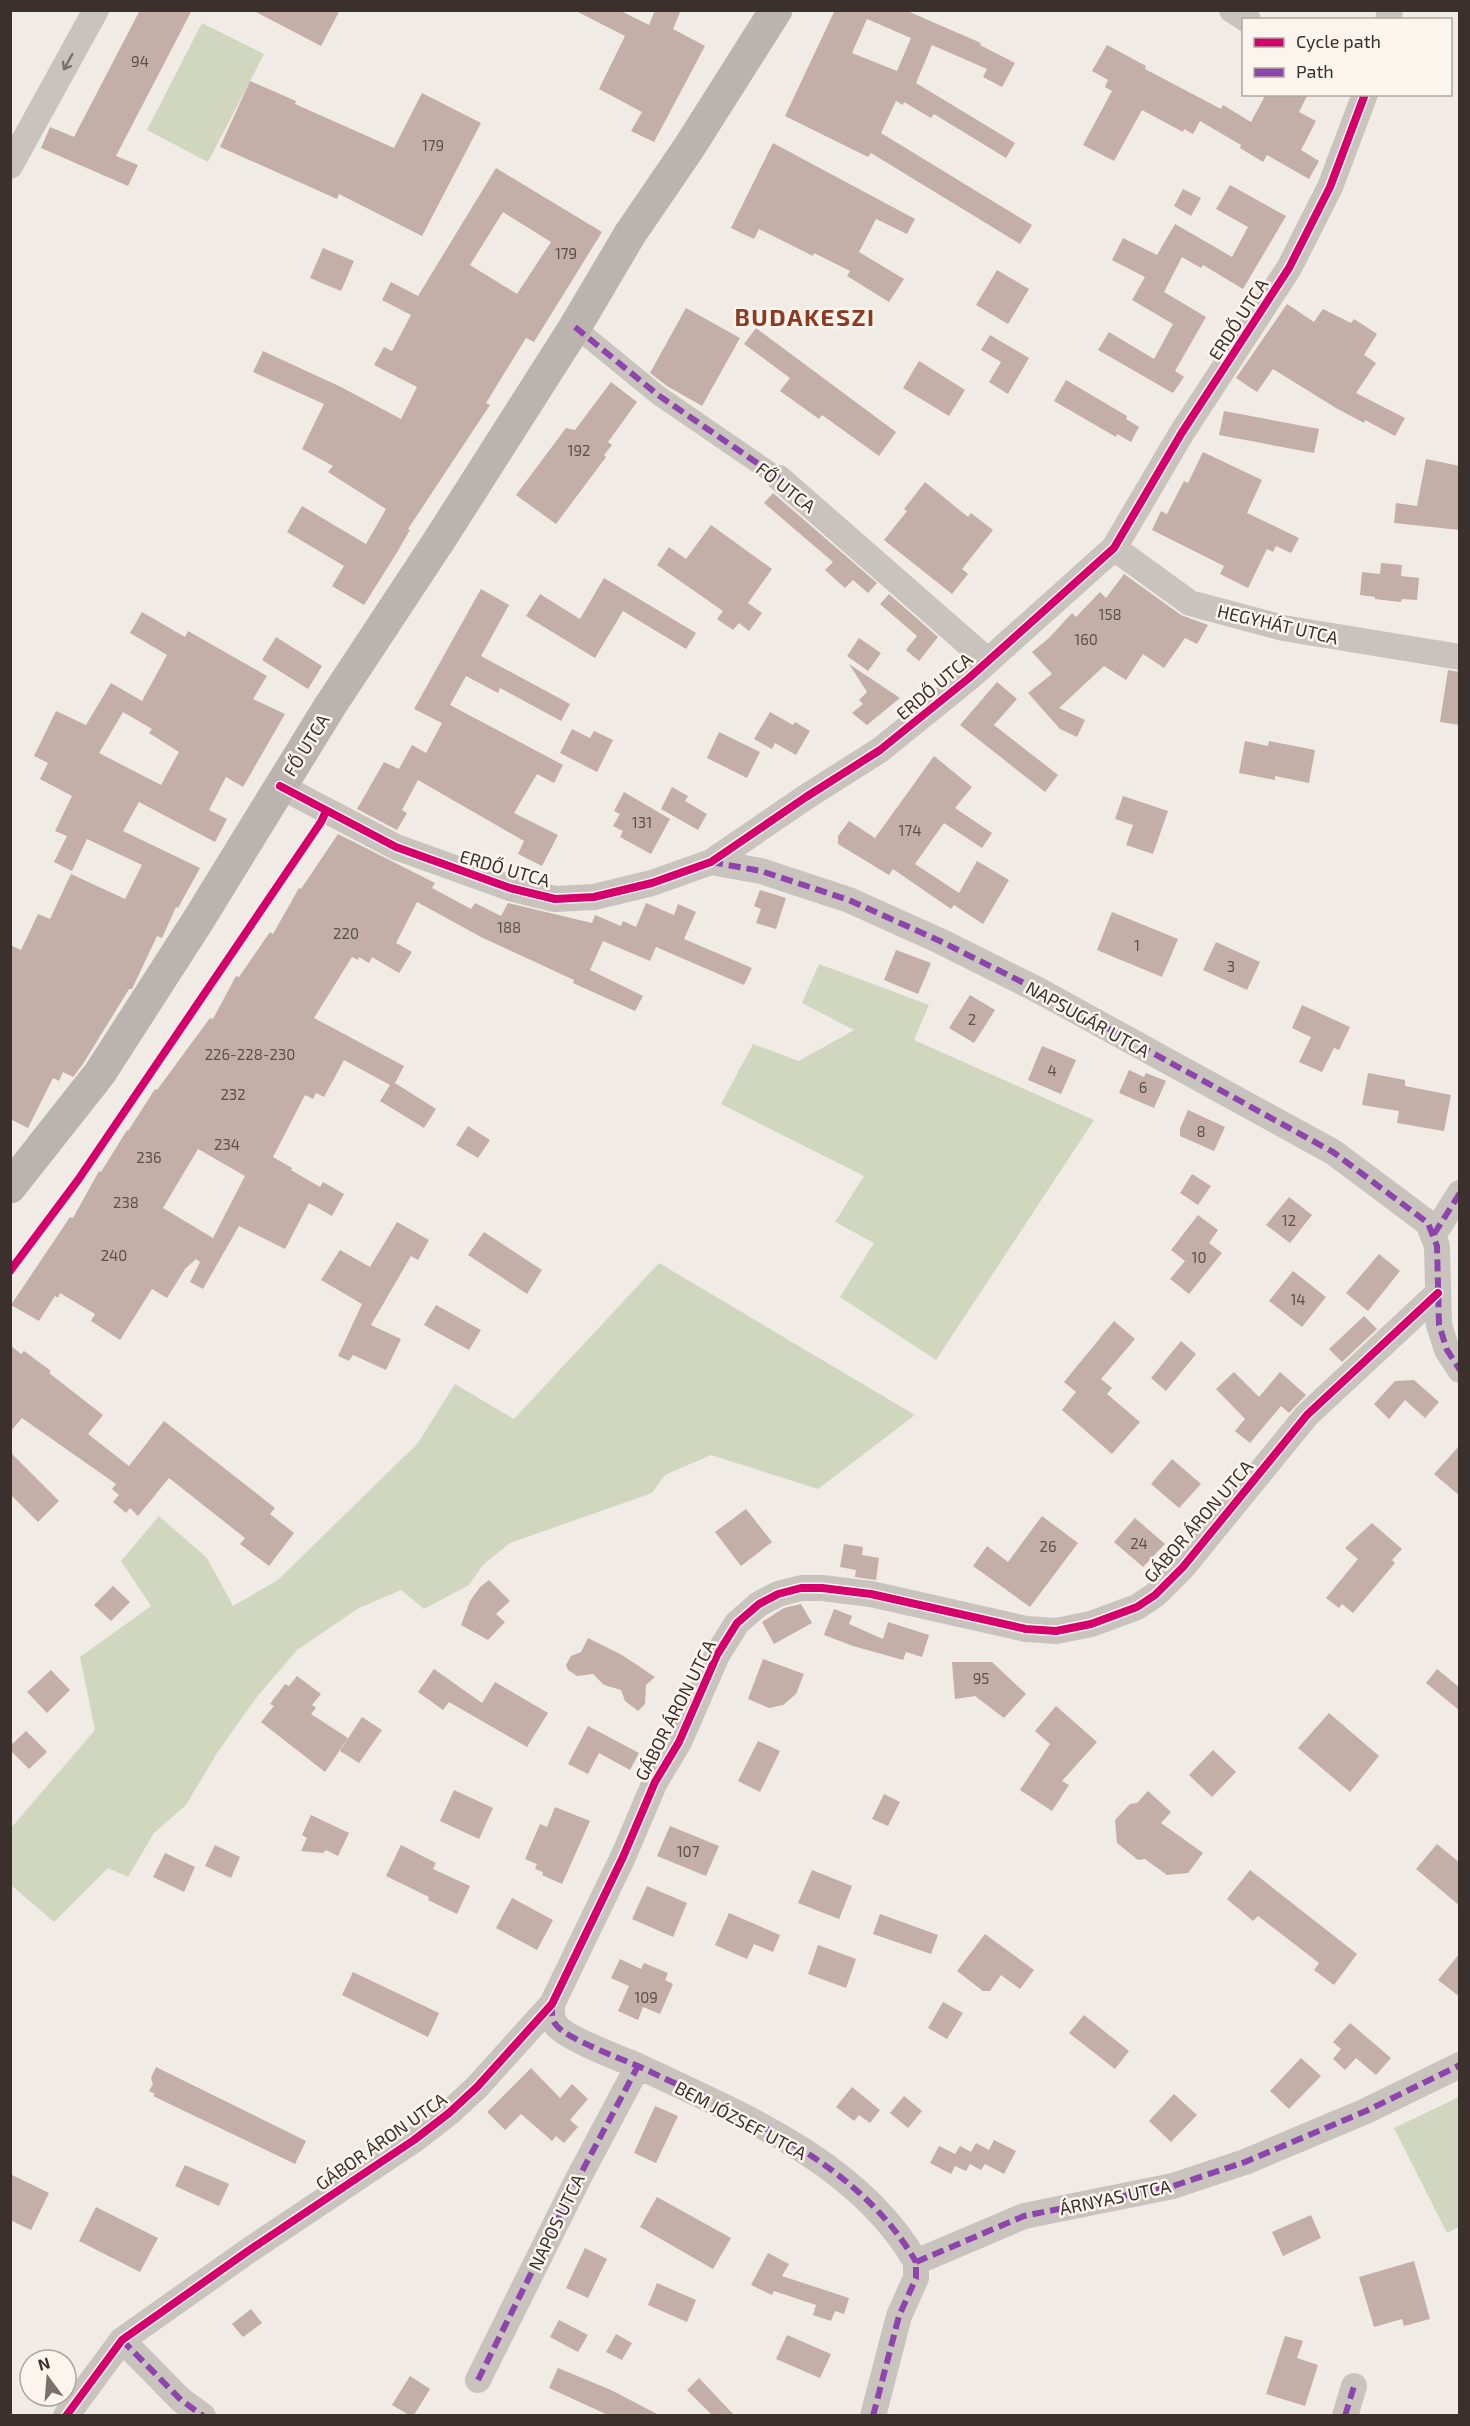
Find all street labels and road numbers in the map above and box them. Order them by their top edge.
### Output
street label: ERDŐ UTCA [1203,273,1273,364]
street label: FŐ UTCA [752,457,821,517]
street label: HEGYHÁT UTCA [1215,599,1341,649]
street label: ERDŐ UTCA [891,647,977,724]
street label: FŐ UTCA [278,709,334,780]
street label: ERDŐ UTCA [457,845,553,892]
street label: NAPSUGÁR UTCA [1022,976,1154,1062]
street label: GÁBOR ÁRON UTCA [1139,1455,1258,1587]
street label: GÁBOR ÁRON UTCA [630,1635,720,1784]
street label: BEM JÓZSEF UTCA [671,2076,811,2164]
street label: GÁBOR ÁRON UTCA [311,2087,451,2194]
street label: NAPOS UTCA [523,2170,589,2274]
street label: ÁRNYAS UTCA [1057,2174,1173,2220]

